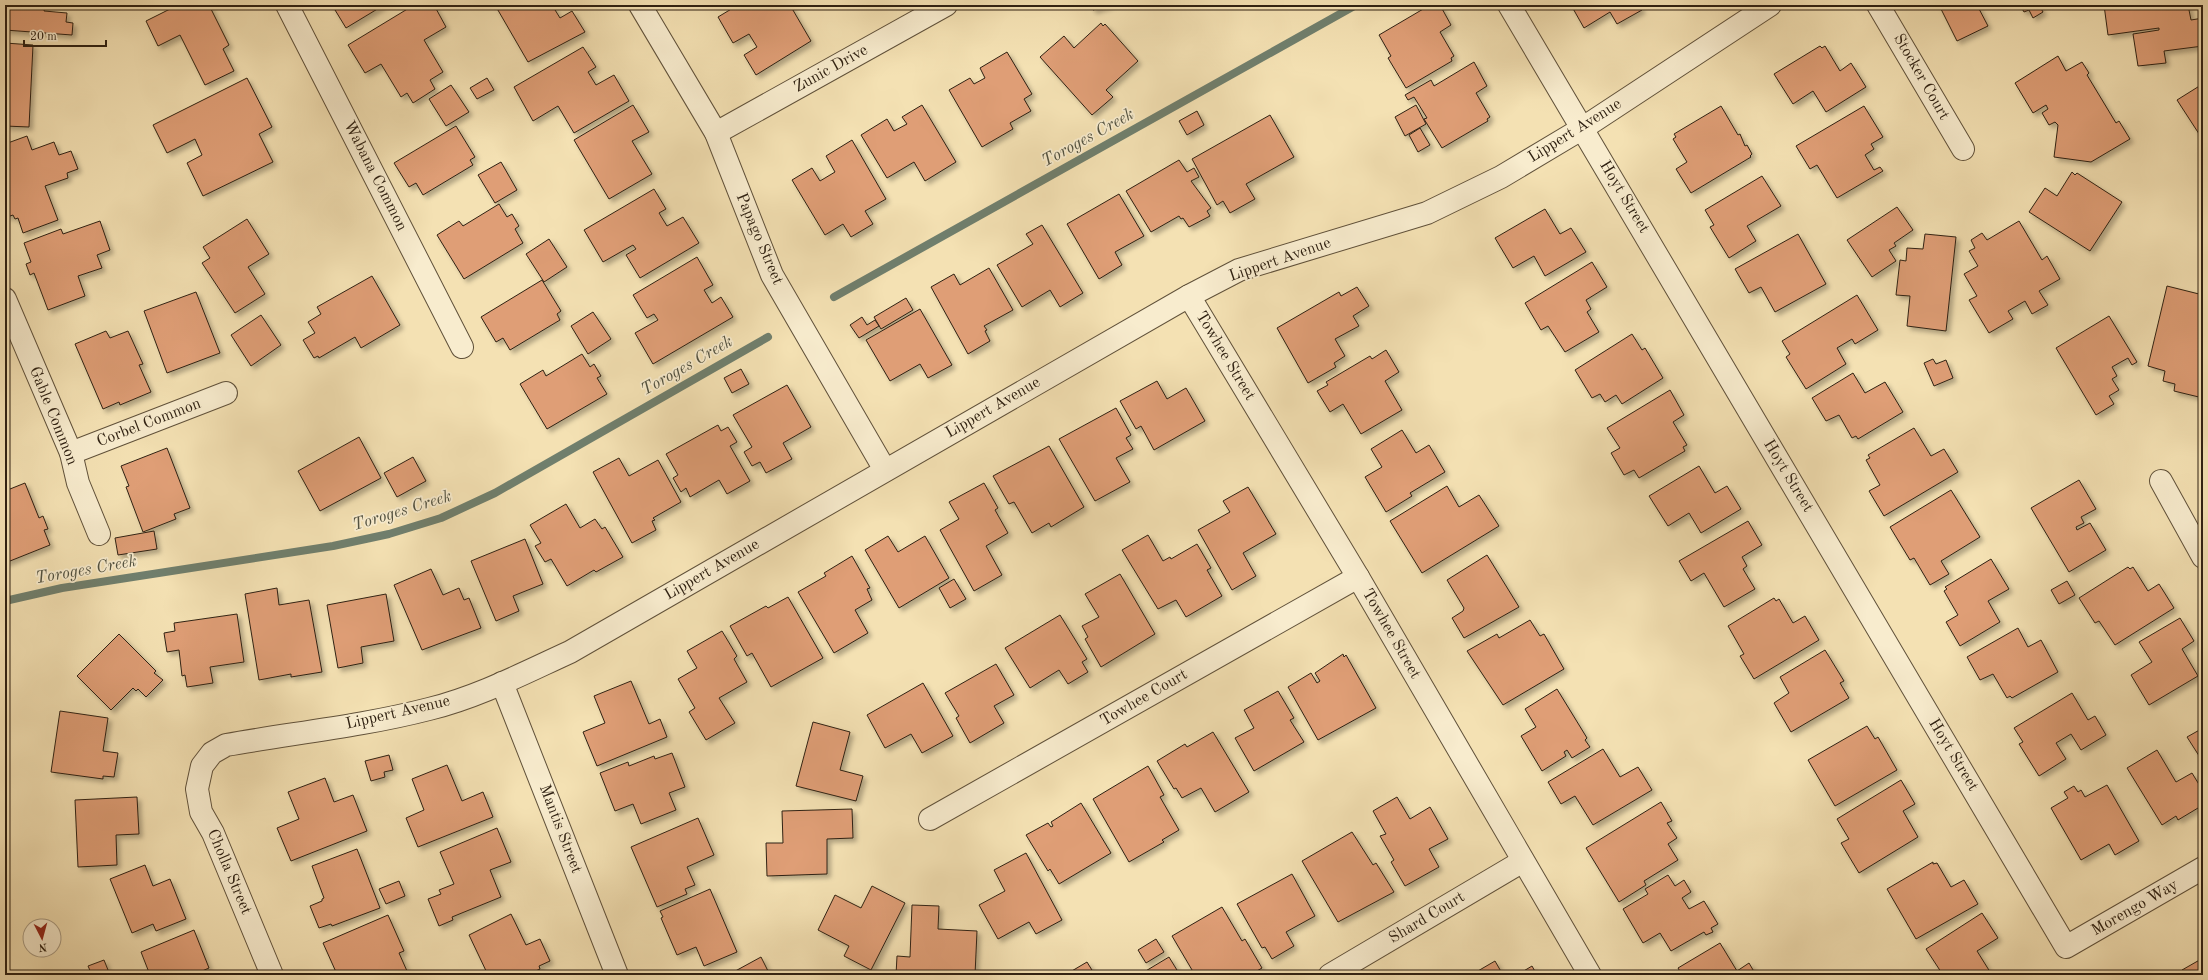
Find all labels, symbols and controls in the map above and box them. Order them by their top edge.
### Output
scale bar [24,22,106,48]
text: 20 m [30,31,57,43]
street label: Stocker Court [1890,31,1952,123]
street label: Zunic Drive [791,42,871,96]
street label: Lippert Avenue [1526,96,1624,166]
water label: Toroges Creek [1039,106,1137,170]
street label: Wabana Common [340,118,410,234]
street label: Hoyt Street [1596,158,1652,236]
street label: Papago Street [733,191,786,287]
street label: Lippert Avenue [1227,235,1333,285]
street label: Towhee Street [1192,309,1258,404]
water label: Toroges Creek [638,333,736,399]
street label: Gable Common [26,365,80,468]
street label: Lippert Avenue [943,374,1043,442]
street label: Corbel Common [95,396,204,450]
street label: Hoyt Street [1760,437,1816,515]
water label: Toroges Creek [350,488,454,534]
street label: Lippert Avenue [662,536,762,604]
water label: Toroges Creek [34,553,138,587]
street label: Towhee Street [1359,586,1423,682]
street label: Towhee Court [1098,666,1191,729]
street label: Lippert Avenue [344,693,452,733]
street label: Hoyt Street [1925,716,1981,794]
street label: Mantis Street [536,782,584,876]
street label: Cholla Street [204,827,254,917]
street label: Morengo Way [2089,877,2181,939]
street label: Shard Court [1386,889,1468,947]
north arrow [22,918,62,958]
text: N [38,941,48,952]

